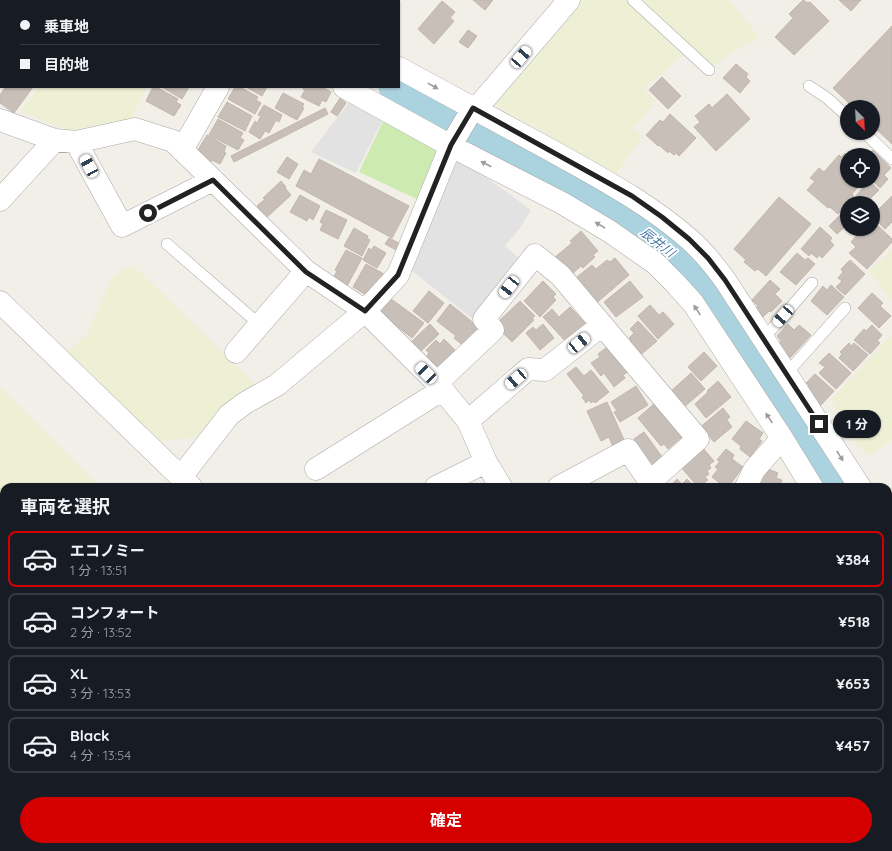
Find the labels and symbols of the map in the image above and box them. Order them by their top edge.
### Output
car [509,44,533,70]
one-way arrow [427,83,439,90]
north arrow [840,100,880,140]
car [78,153,100,179]
one-way arrow [480,161,491,167]
route start [139,204,157,222]
one-way arrow [594,222,606,229]
water label: 辰井川 [638,224,680,262]
car [497,274,521,300]
car [771,303,795,329]
one-way arrow [693,305,701,315]
car [566,331,592,355]
car [413,360,439,386]
car [503,367,529,391]
callout: 1 分 [833,410,881,438]
one-way arrow [766,412,773,424]
route end [810,415,828,433]
one-way arrow [837,451,844,462]

